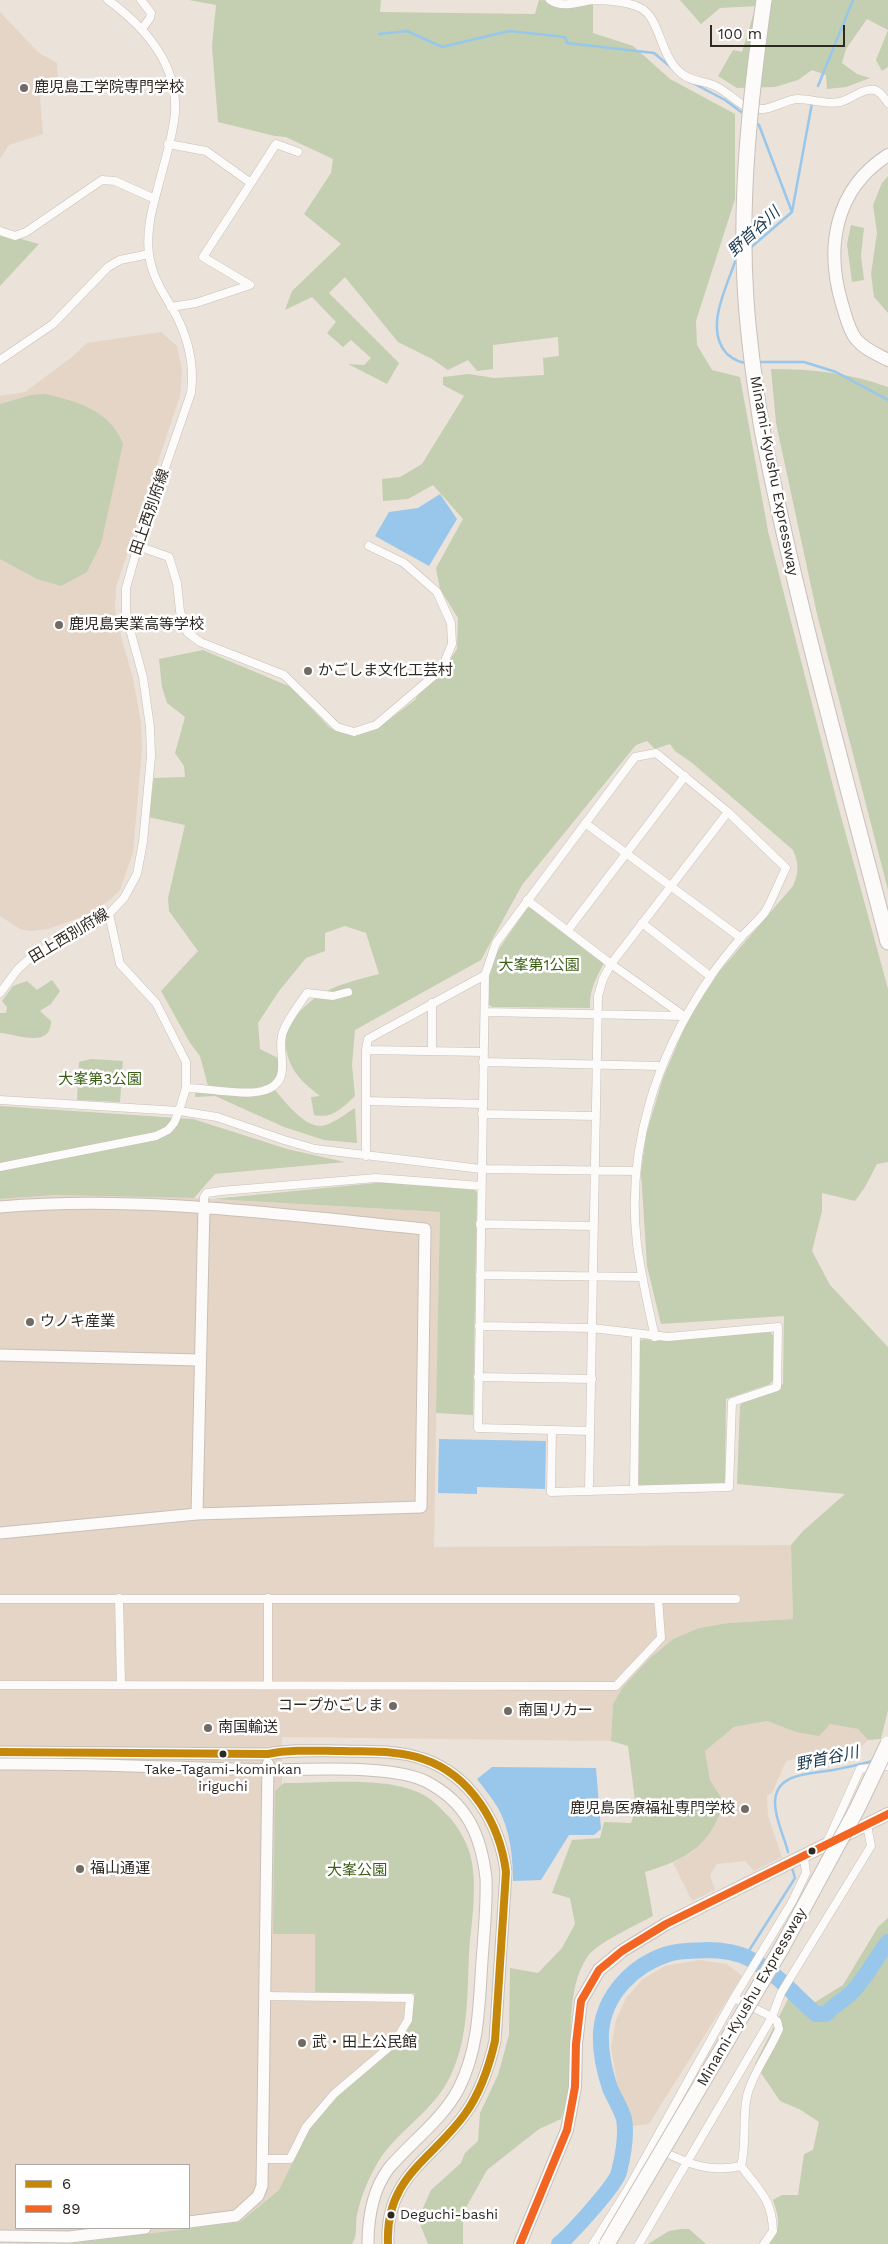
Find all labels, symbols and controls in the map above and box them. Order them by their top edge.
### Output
scale bar [713,15,848,47]
text: 100 m [718,25,762,43]
place label: 鹿児島工学院専門学校 [34,79,184,97]
marker: 鹿児島工学院専門学校 [18,82,30,94]
water label: 野首谷川 [724,203,784,261]
street label: Minami-Kyushu Expressway [746,375,802,577]
street label: 田上西別府線 [127,467,173,557]
place label: 鹿児島実業高等学校 [69,616,204,634]
marker: 鹿児島実業高等学校 [53,619,65,631]
place label: かごしま文化工芸村 [318,662,453,680]
marker: かごしま文化工芸村 [302,665,314,677]
street label: 田上西別府線 [26,905,112,967]
park label: 大峯第1公園 [499,957,579,975]
park label: 大峯第3公園 [58,1071,142,1089]
place label: ウノキ産業 [40,1313,115,1331]
marker: ウノキ産業 [24,1316,36,1328]
place label: コープかごしま [278,1697,383,1715]
marker: コープかごしま [387,1700,399,1712]
place label: 南国リカー [518,1702,593,1720]
marker: 南国リカー [502,1705,514,1717]
place label: 南国輸送 [218,1719,278,1737]
marker: 南国輸送 [202,1722,214,1734]
water label: 野首谷川 [794,1743,860,1775]
marker: Take-Tagami-kominkan iriguchi [218,1749,228,1759]
place label: Take-Tagami-kominkan iriguchi [144,1762,302,1794]
place label: 鹿児島医療福祉専門学校 [570,1800,735,1818]
marker: 鹿児島医療福祉専門学校 [739,1803,751,1815]
unlabelled marker [807,1846,817,1856]
place label: 福山通運 [90,1860,150,1878]
park label: 大峯公園 [327,1862,387,1880]
marker: 福山通運 [74,1863,86,1875]
street label: Minami-Kyushu Expressway [693,1904,811,2090]
place label: 武・田上公民館 [312,2034,417,2052]
marker: 武・田上公民館 [296,2037,308,2049]
legend [15,2164,190,2229]
text: 6 [62,2175,71,2193]
text: 89 [62,2200,81,2218]
place label: Deguchi-bashi [400,2207,498,2223]
marker: Deguchi-bashi [386,2210,396,2220]

